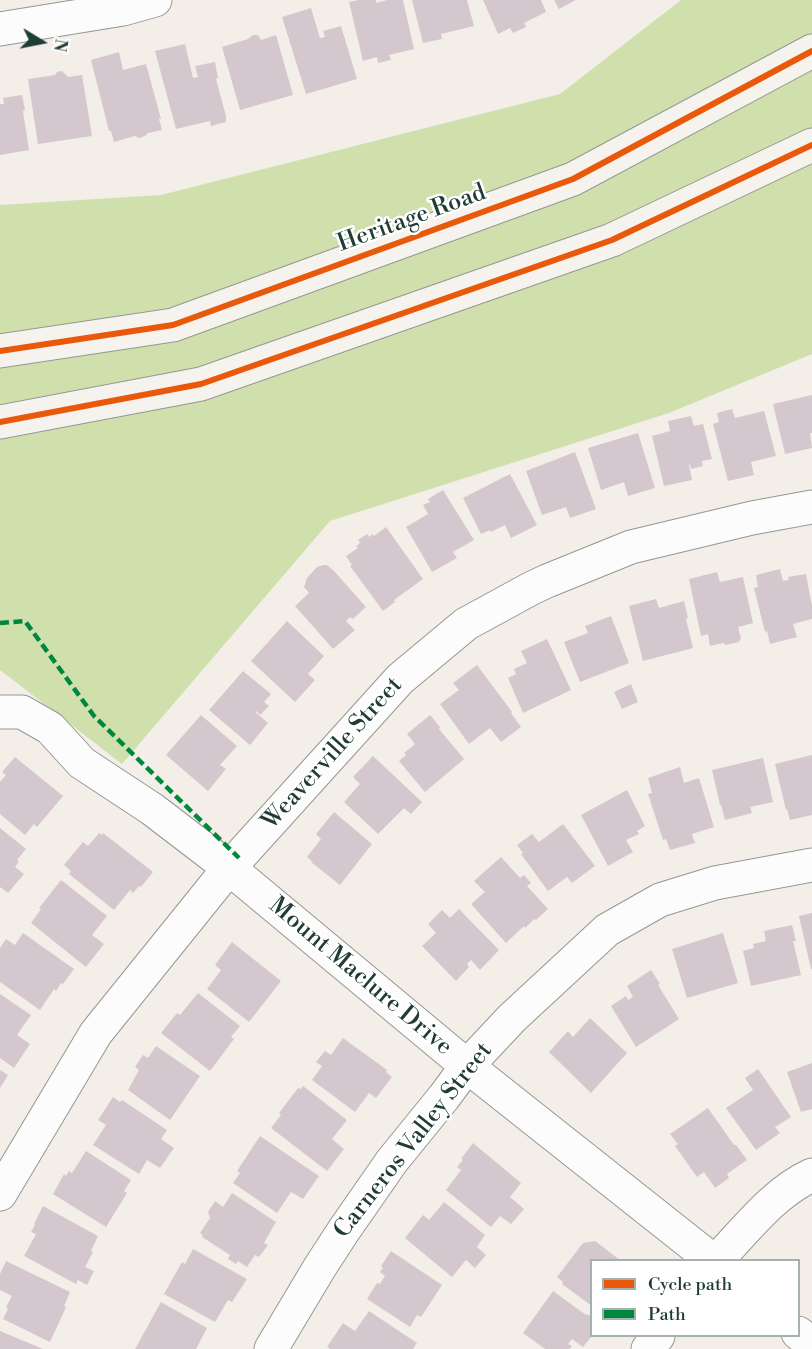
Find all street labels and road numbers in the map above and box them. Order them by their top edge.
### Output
street label: Heritage Road [334,179,490,259]
street label: Weaverville Street [257,672,409,836]
street label: Mount Maclure Drive [262,892,458,1062]
street label: Carneros Valley Street [329,1038,499,1244]

